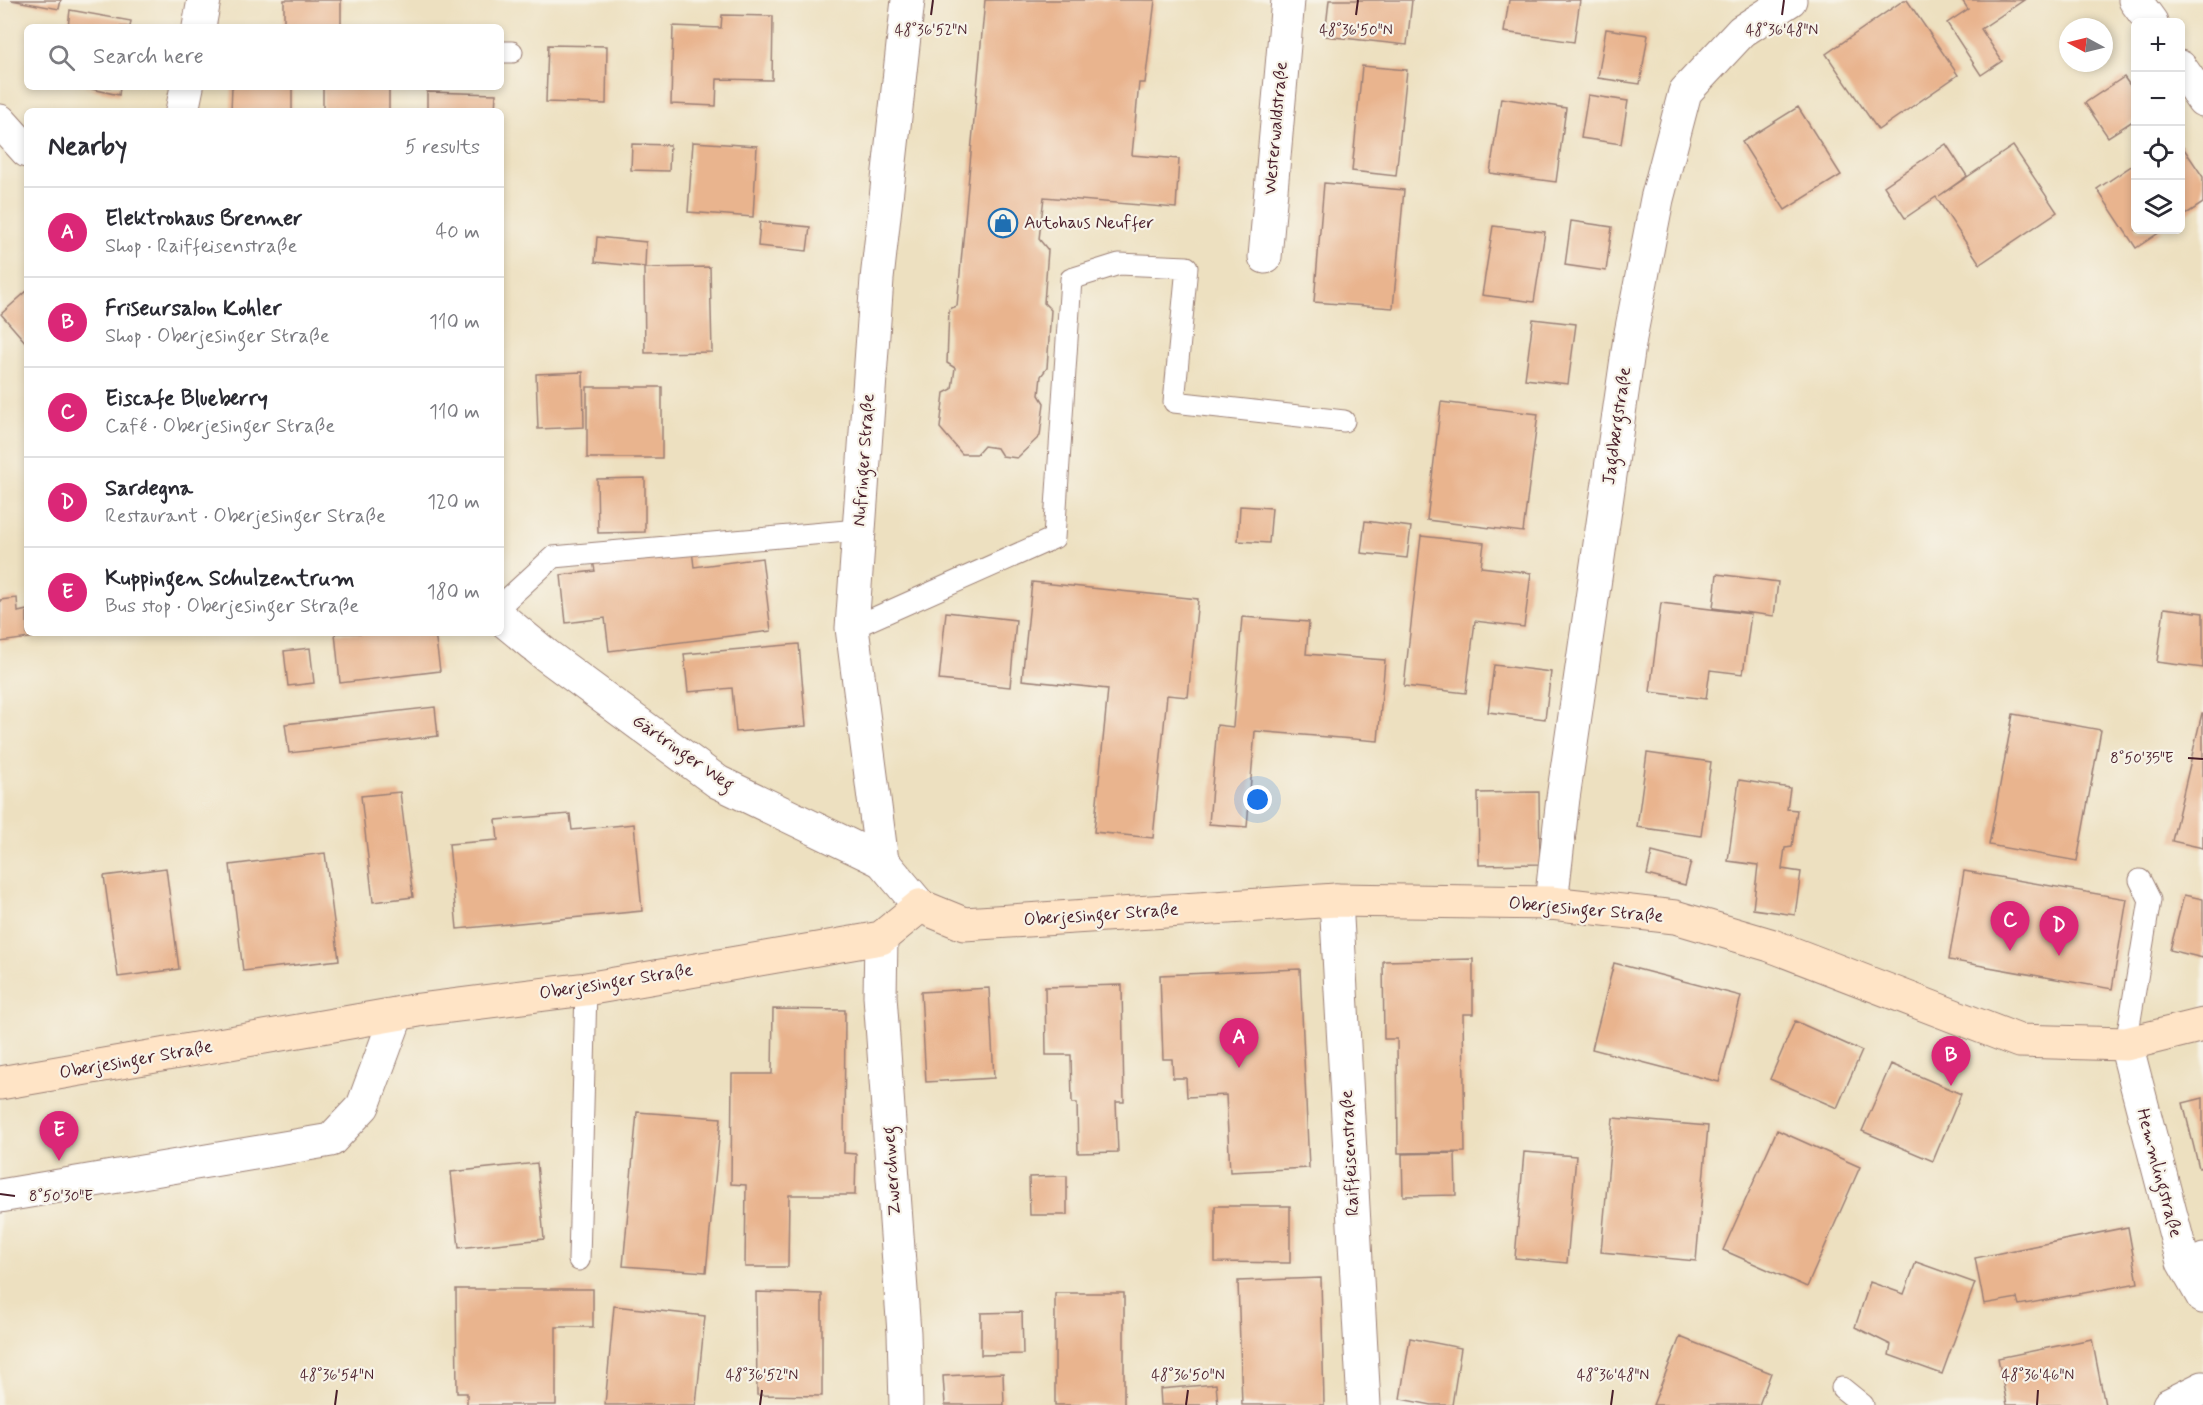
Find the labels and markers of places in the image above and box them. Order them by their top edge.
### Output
shop icon: Autohaus Neuffer [987,207,1019,239]
place label: Autohaus Neuffer [1024,211,1154,235]
pin: C [1990,902,2030,951]
pin: D [2040,906,2078,956]
pin: A [1220,1018,1258,1068]
pin: B [1932,1036,1970,1086]
pin: E [40,1112,78,1161]

